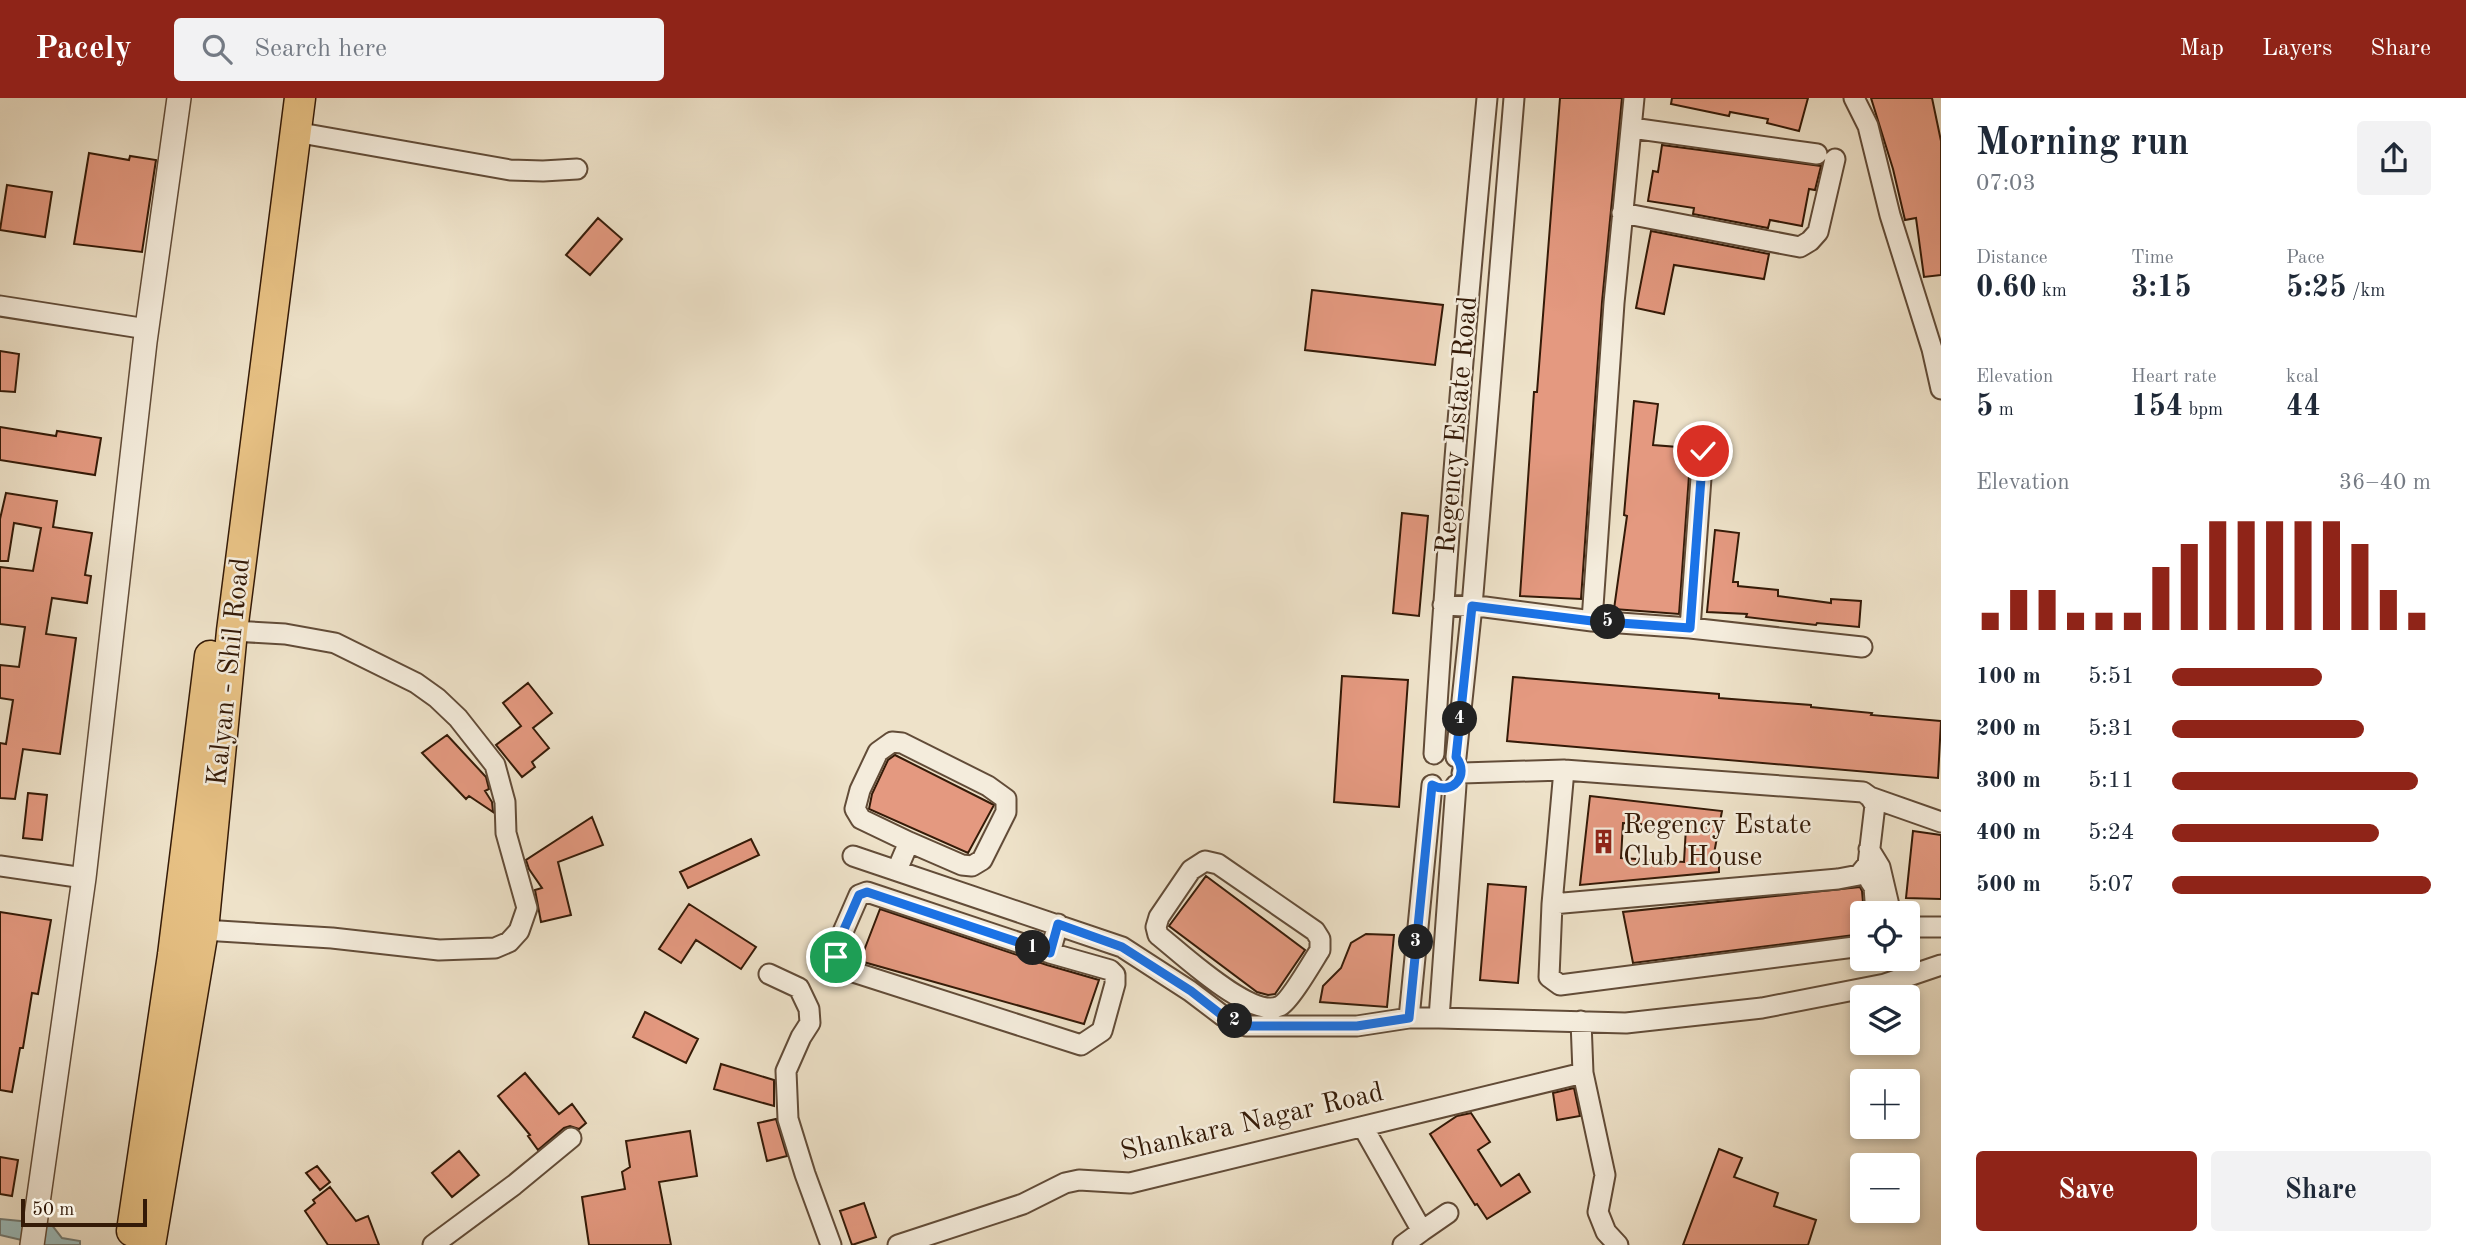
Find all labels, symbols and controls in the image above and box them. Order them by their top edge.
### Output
search box [174,18,664,81]
icon: search [198,30,236,68]
text: Pacely [35,33,132,66]
text: Search here [254,36,387,62]
text: Map [2180,37,2224,61]
text: Layers [2262,37,2332,61]
text: Share [2370,37,2431,61]
button: share [2357,121,2431,195]
text: Morning run [1976,125,2189,163]
text: 07:03 [1976,172,2036,195]
text: Distance [1976,249,2048,268]
text: Time [2131,249,2174,268]
text: Pace [2286,249,2325,268]
text: 0.60 [1976,273,2037,303]
text: 3:15 [2131,273,2192,303]
text: 5:25 [2286,273,2347,303]
text: km [2037,282,2067,301]
text: /km [2347,282,2385,301]
street label: Regency Estate Road [1433,295,1483,555]
text: Elevation [1976,368,2053,387]
text: Heart rate [2131,368,2216,387]
text: kcal [2286,368,2319,387]
text: 5 [1976,392,1993,422]
text: 154 [2131,392,2183,422]
text: 44 [2286,392,2321,422]
text: m [1993,401,2014,420]
text: bpm [2183,401,2223,420]
pin [1673,421,1733,481]
icon: check [1684,432,1722,470]
text: Elevation [1976,471,2070,494]
text: 36–40 m [2339,471,2431,494]
street label: Kalyan - Shil Road [204,556,256,788]
pin: 5 [1590,604,1626,640]
text: 5 [1602,612,1613,631]
text: 100 m [1976,665,2041,688]
text: 5:51 [2088,665,2134,688]
pin: 4 [1442,702,1478,736]
text: 4 [1454,709,1465,728]
text: 200 m [1976,717,2041,740]
text: 5:31 [2088,717,2134,740]
text: 300 m [1976,769,2041,792]
text: 5:11 [2088,769,2134,792]
place label: Regency Estate Club House [1623,812,1812,872]
text: 400 m [1976,821,2041,844]
text: 5:24 [2088,821,2134,844]
building icon: Regency Estate Club House [1589,828,1617,856]
text: 500 m [1976,873,2041,896]
text: 5:07 [2088,873,2134,896]
map controls [1850,901,1920,1223]
button: locate [1850,901,1920,971]
pin: 3 [1398,924,1434,960]
pin [806,927,866,987]
pin: 1 [1016,930,1050,966]
text: 3 [1410,932,1421,951]
icon: arrive [817,938,855,976]
text: 1 [1027,938,1038,957]
button: layers [1850,985,1920,1055]
pin: 2 [1218,1004,1252,1038]
text: 2 [1229,1011,1240,1030]
button: + [1850,1069,1920,1139]
street label: Shankara Nagar Road [1118,1079,1386,1167]
button: Save [1976,1151,2197,1231]
button: Share [2211,1151,2431,1231]
button: − [1850,1153,1920,1223]
scale bar [21,1196,147,1228]
text: 50 m [32,1201,74,1220]

